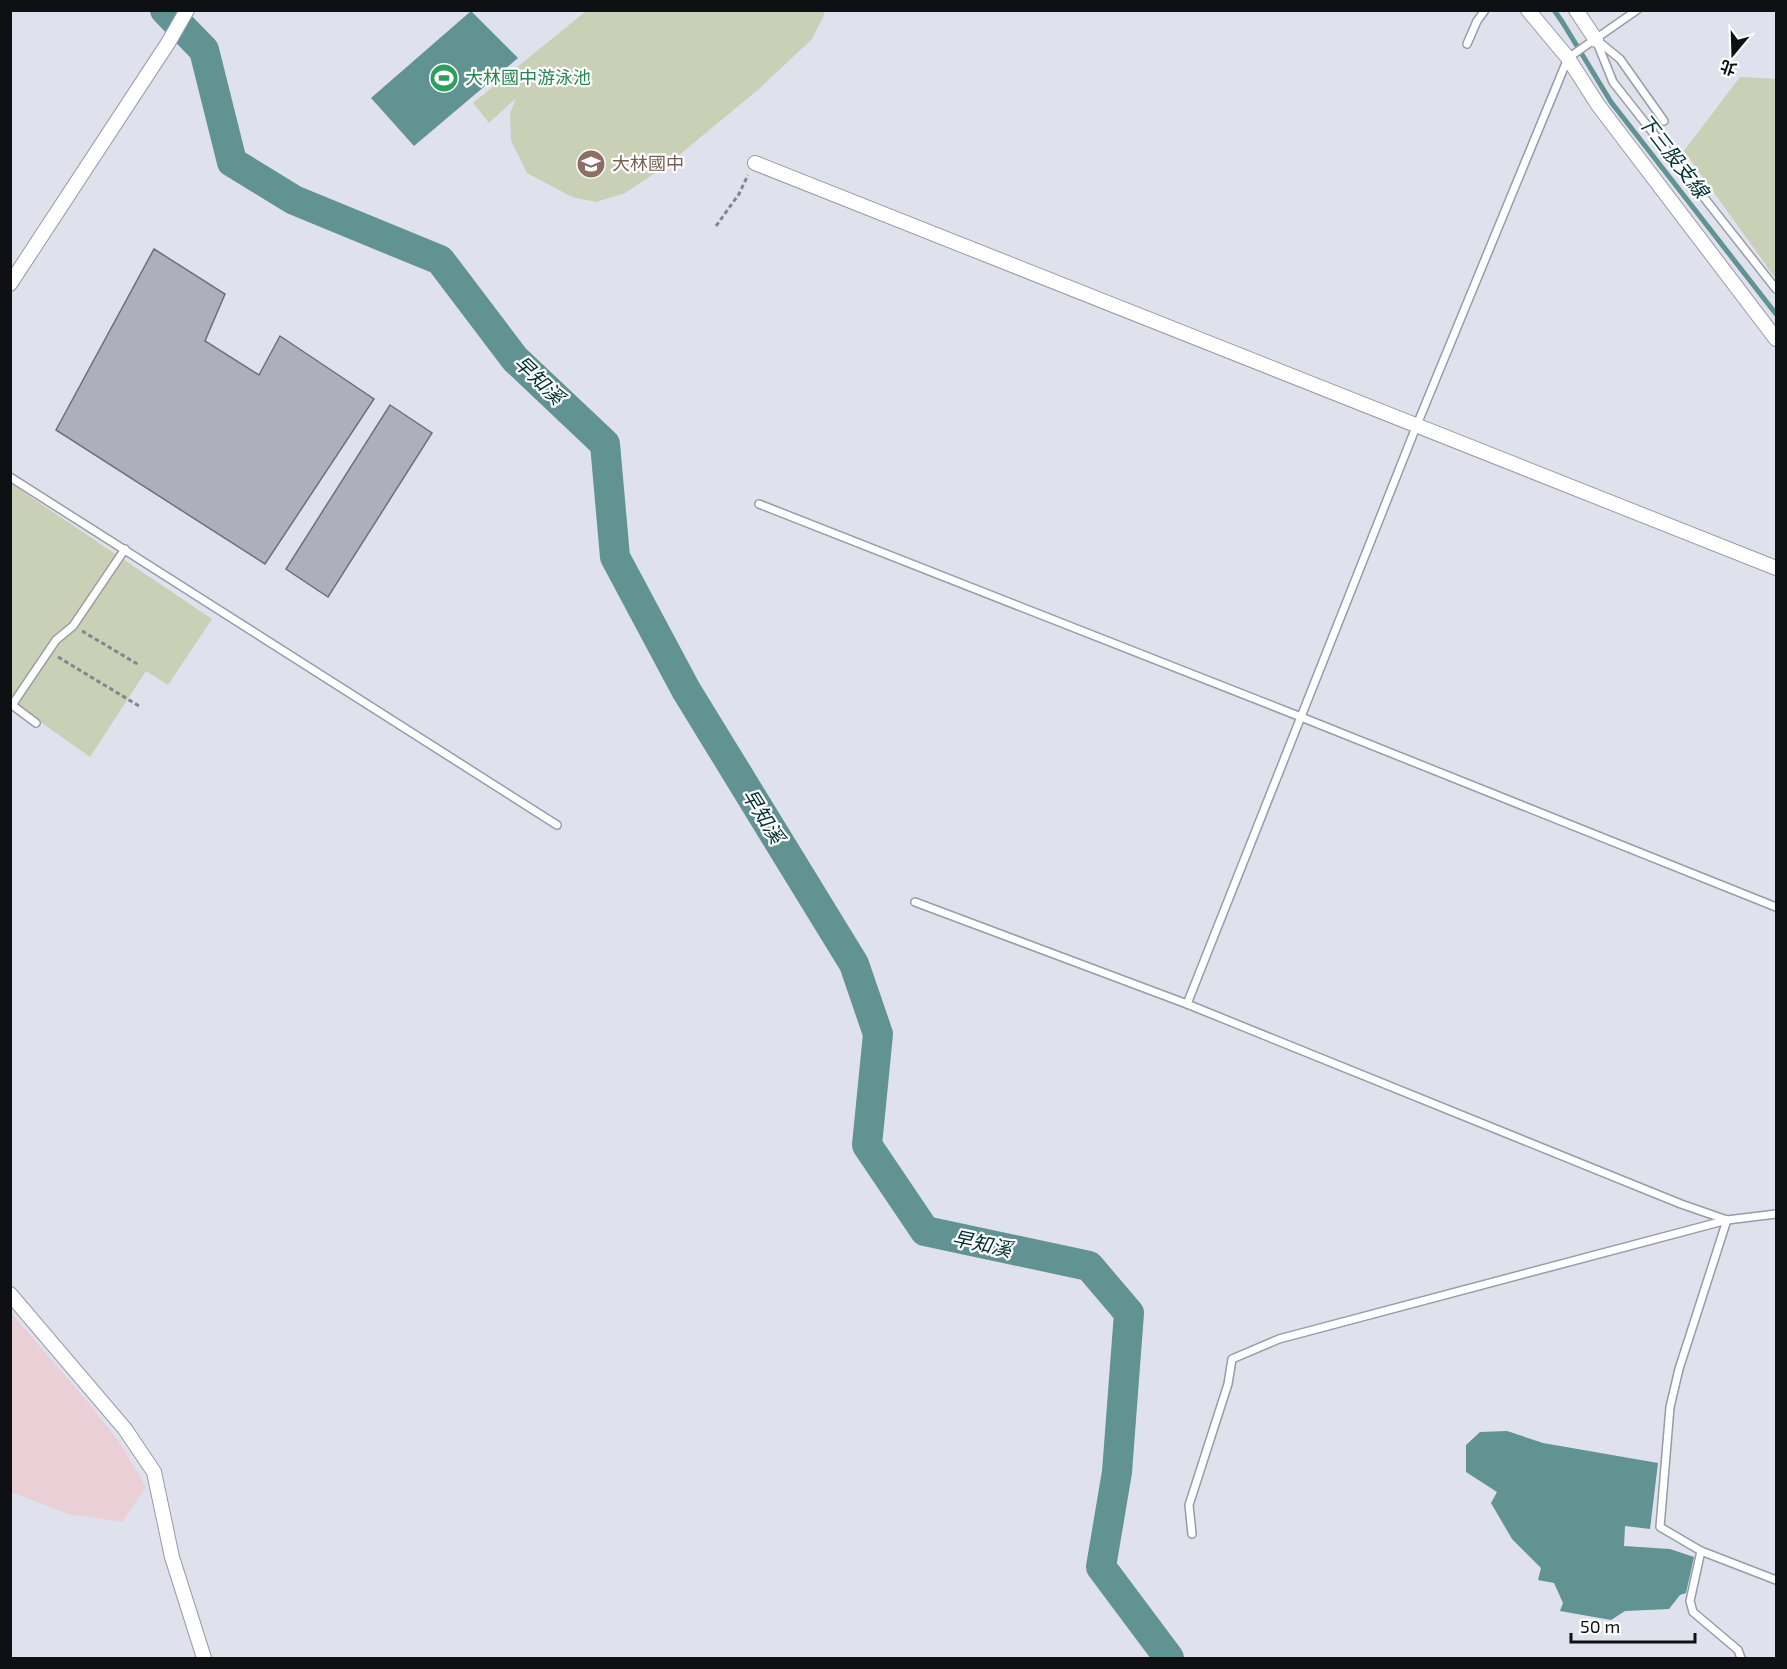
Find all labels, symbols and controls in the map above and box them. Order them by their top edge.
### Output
north arrow [1703,24,1763,84]
text: 北 [1717,57,1739,80]
sports icon: 大林國中游泳池 [428,62,460,94]
place label: 大林國中游泳池 [465,66,591,88]
water label: 下三股支線 [1634,109,1715,204]
school or university icon: 大林國中 [575,148,607,180]
place label: 大林國中 [612,152,684,174]
water label: 早知溪 [510,350,572,411]
water label: 早知溪 [738,784,792,850]
water label: 早知溪 [950,1225,1017,1262]
scale bar [1571,1606,1696,1644]
text: 50 m [1580,1615,1620,1637]

